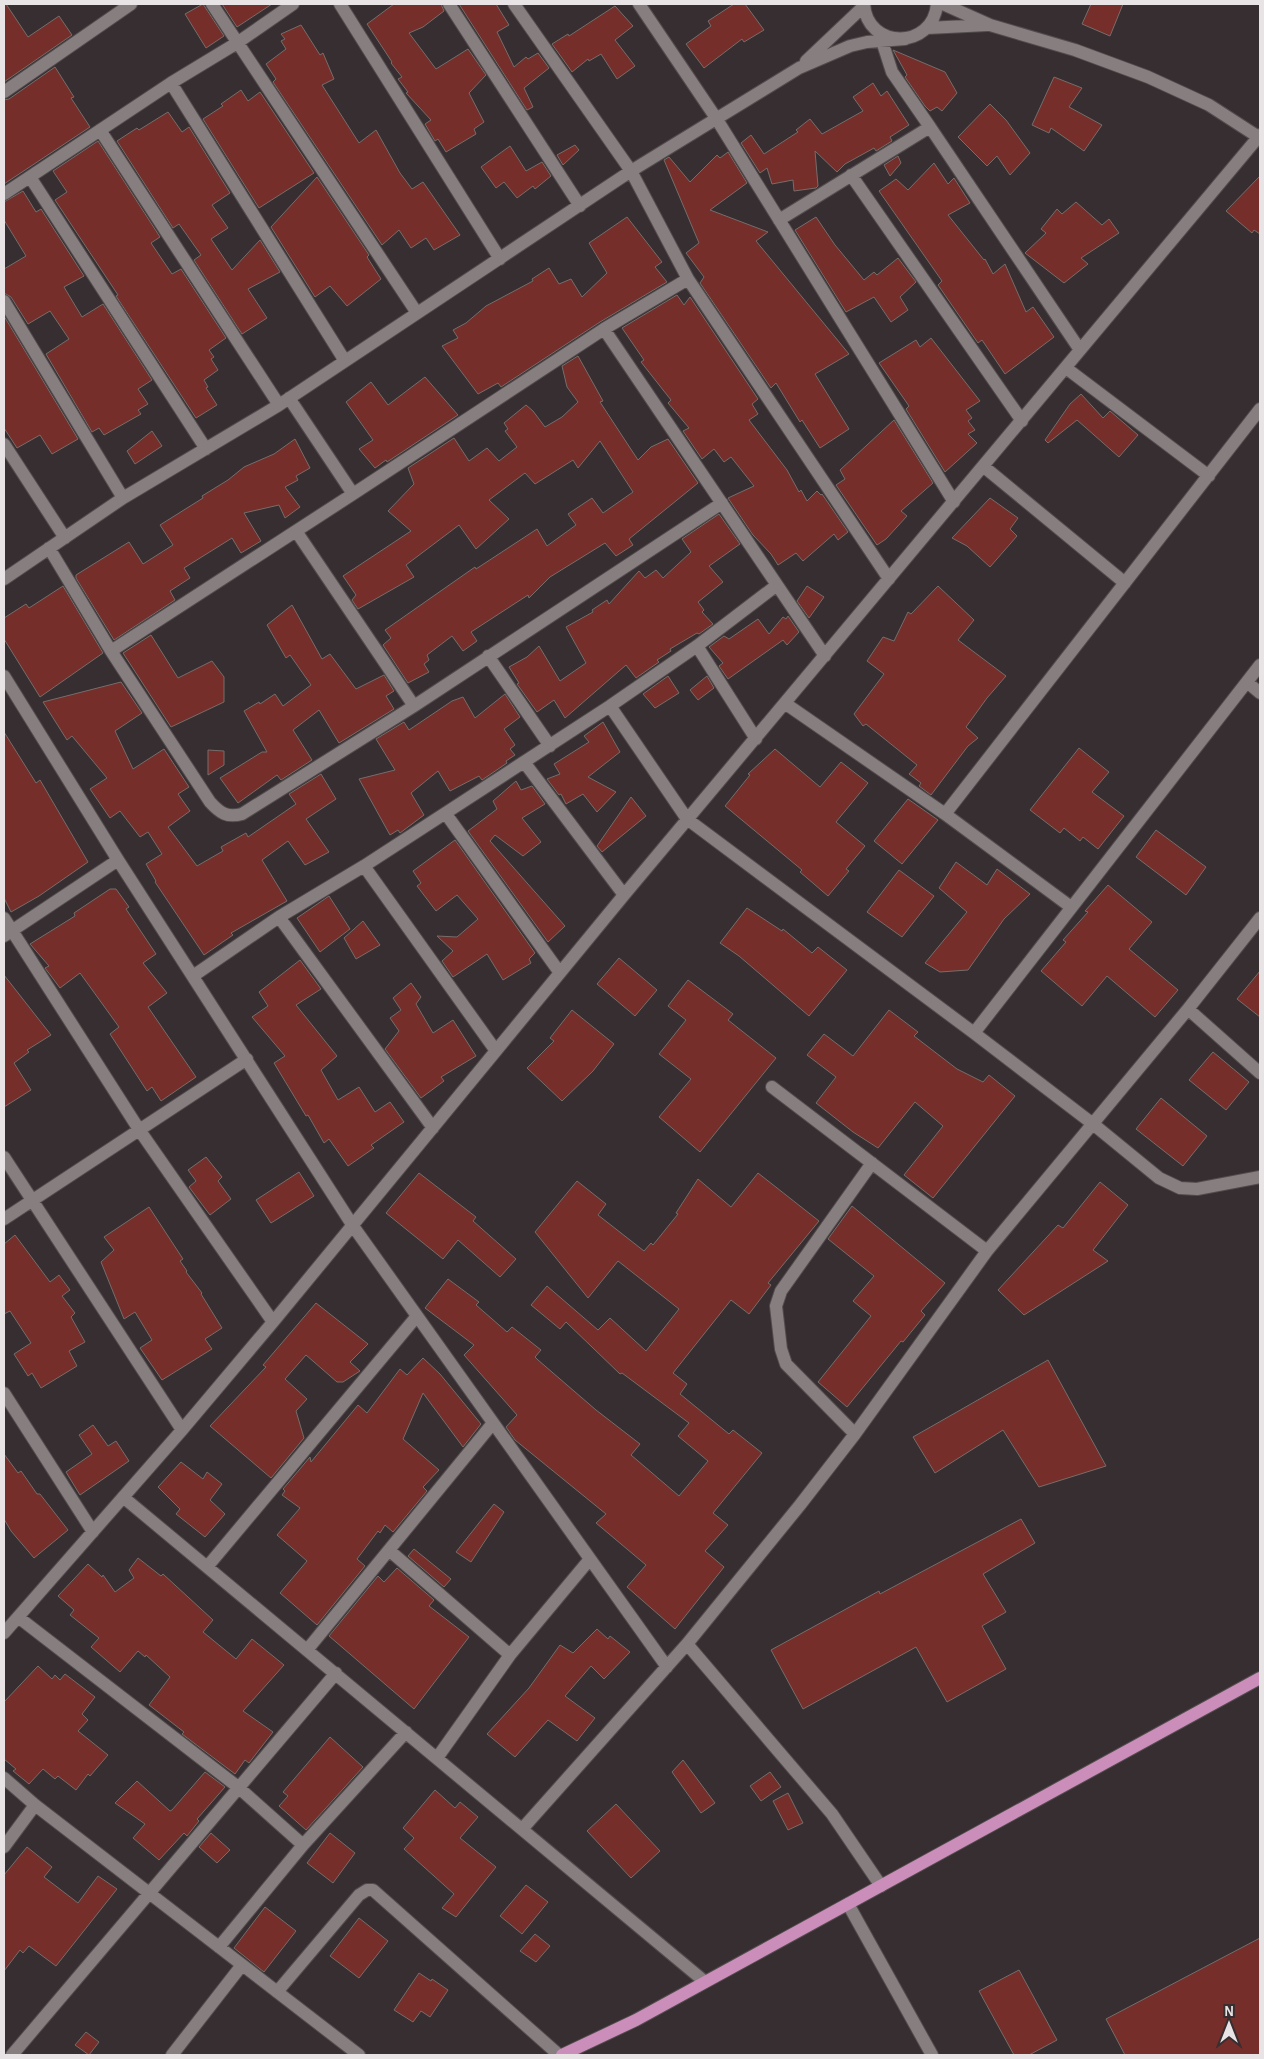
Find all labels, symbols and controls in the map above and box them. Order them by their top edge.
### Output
north arrow [1204,1999,1254,2049]
text: N [1224,2005,1234,2019]

